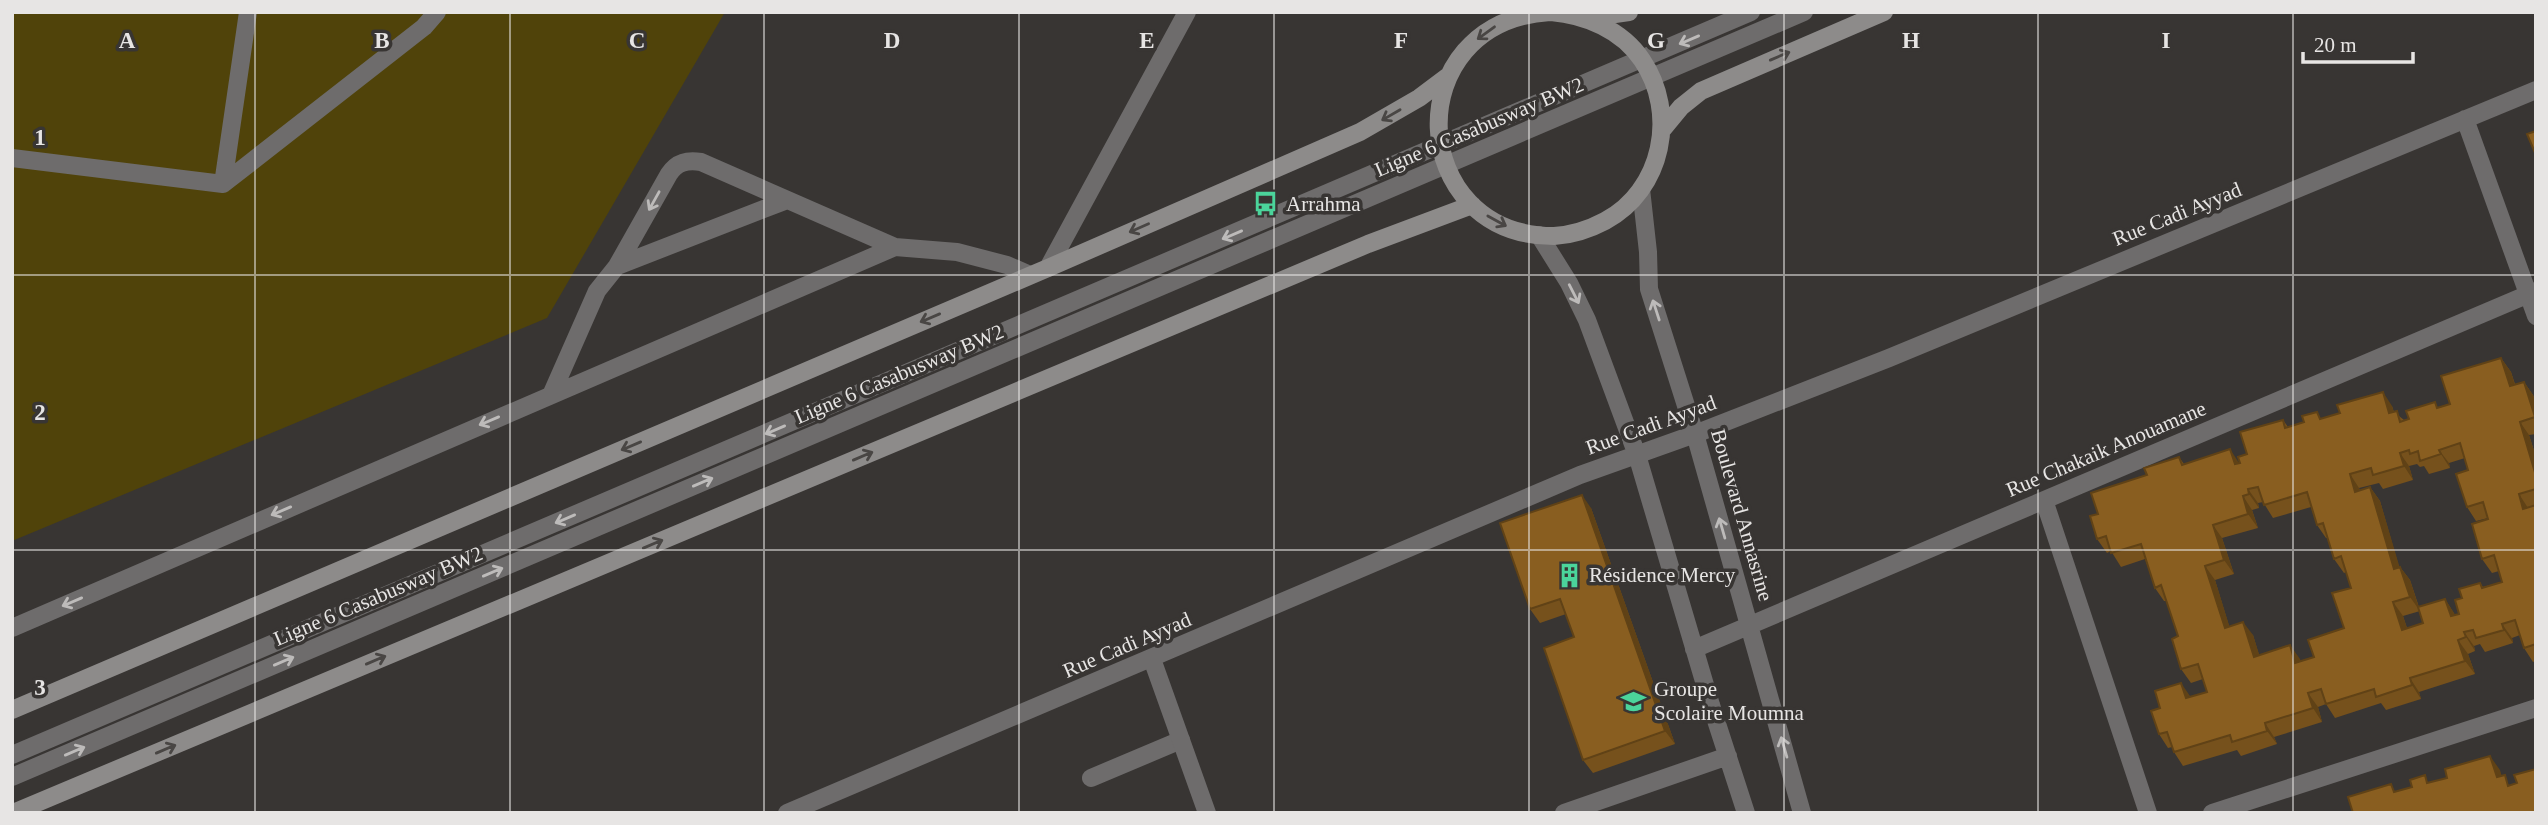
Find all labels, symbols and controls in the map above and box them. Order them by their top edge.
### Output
scale bar [2303,21,2413,65]
one-way arrow [1477,26,1496,40]
text: A [119,28,136,53]
text: B [374,28,390,53]
text: C [629,28,645,53]
text: D [884,28,900,53]
text: E [1139,28,1155,53]
text: F [1394,28,1408,53]
text: G [1647,28,1665,53]
text: H [1902,28,1920,53]
text: I [2162,28,2171,53]
text: 20 m [2314,33,2357,57]
one-way arrow [1678,34,1700,47]
one-way arrow [1769,49,1790,62]
street label: Ligne 6 Casabusway BW2 [1371,72,1587,182]
one-way arrow [1381,109,1402,122]
text: 1 [34,125,46,150]
street label: Rue Cadi Ayyad [2109,177,2245,251]
one-way arrow [647,190,661,210]
bus stop icon: Arrahma [1252,190,1280,218]
place label: Arrahma [1286,192,1361,216]
one-way arrow [1486,214,1506,228]
one-way arrow [1129,222,1150,235]
one-way arrow [1221,229,1243,242]
one-way arrow [1568,283,1581,304]
one-way arrow [1649,300,1661,322]
one-way arrow [920,312,941,325]
street label: Ligne 6 Casabusway BW2 [791,319,1007,429]
street label: Rue Cadi Ayyad [1583,390,1720,460]
street label: Rue Chakaik Anouamane [2003,396,2209,502]
text: 2 [34,400,46,425]
one-way arrow [479,415,500,428]
one-way arrow [764,424,786,437]
street label: Boulevard Annasrine [1706,426,1778,604]
one-way arrow [620,440,642,453]
one-way arrow [852,449,873,462]
one-way arrow [691,475,713,488]
one-way arrow [270,506,292,519]
one-way arrow [555,514,577,527]
one-way arrow [1715,517,1728,539]
one-way arrow [642,537,664,550]
street label: Ligne 6 Casabusway BW2 [270,541,486,651]
building icon: Résidence Mercy [1555,561,1583,589]
place label: Résidence Mercy [1589,563,1736,587]
one-way arrow [482,564,504,577]
one-way arrow [62,596,83,609]
street label: Rue Cadi Ayyad [1059,607,1195,683]
one-way arrow [364,653,386,666]
one-way arrow [273,654,294,667]
text: 3 [34,675,46,700]
place label: Groupe Scolaire Moumna [1654,677,1805,725]
school or university icon: Groupe Scolaire Moumna [1620,687,1648,715]
one-way arrow [1776,736,1789,758]
one-way arrow [155,741,176,754]
one-way arrow [64,743,85,756]

